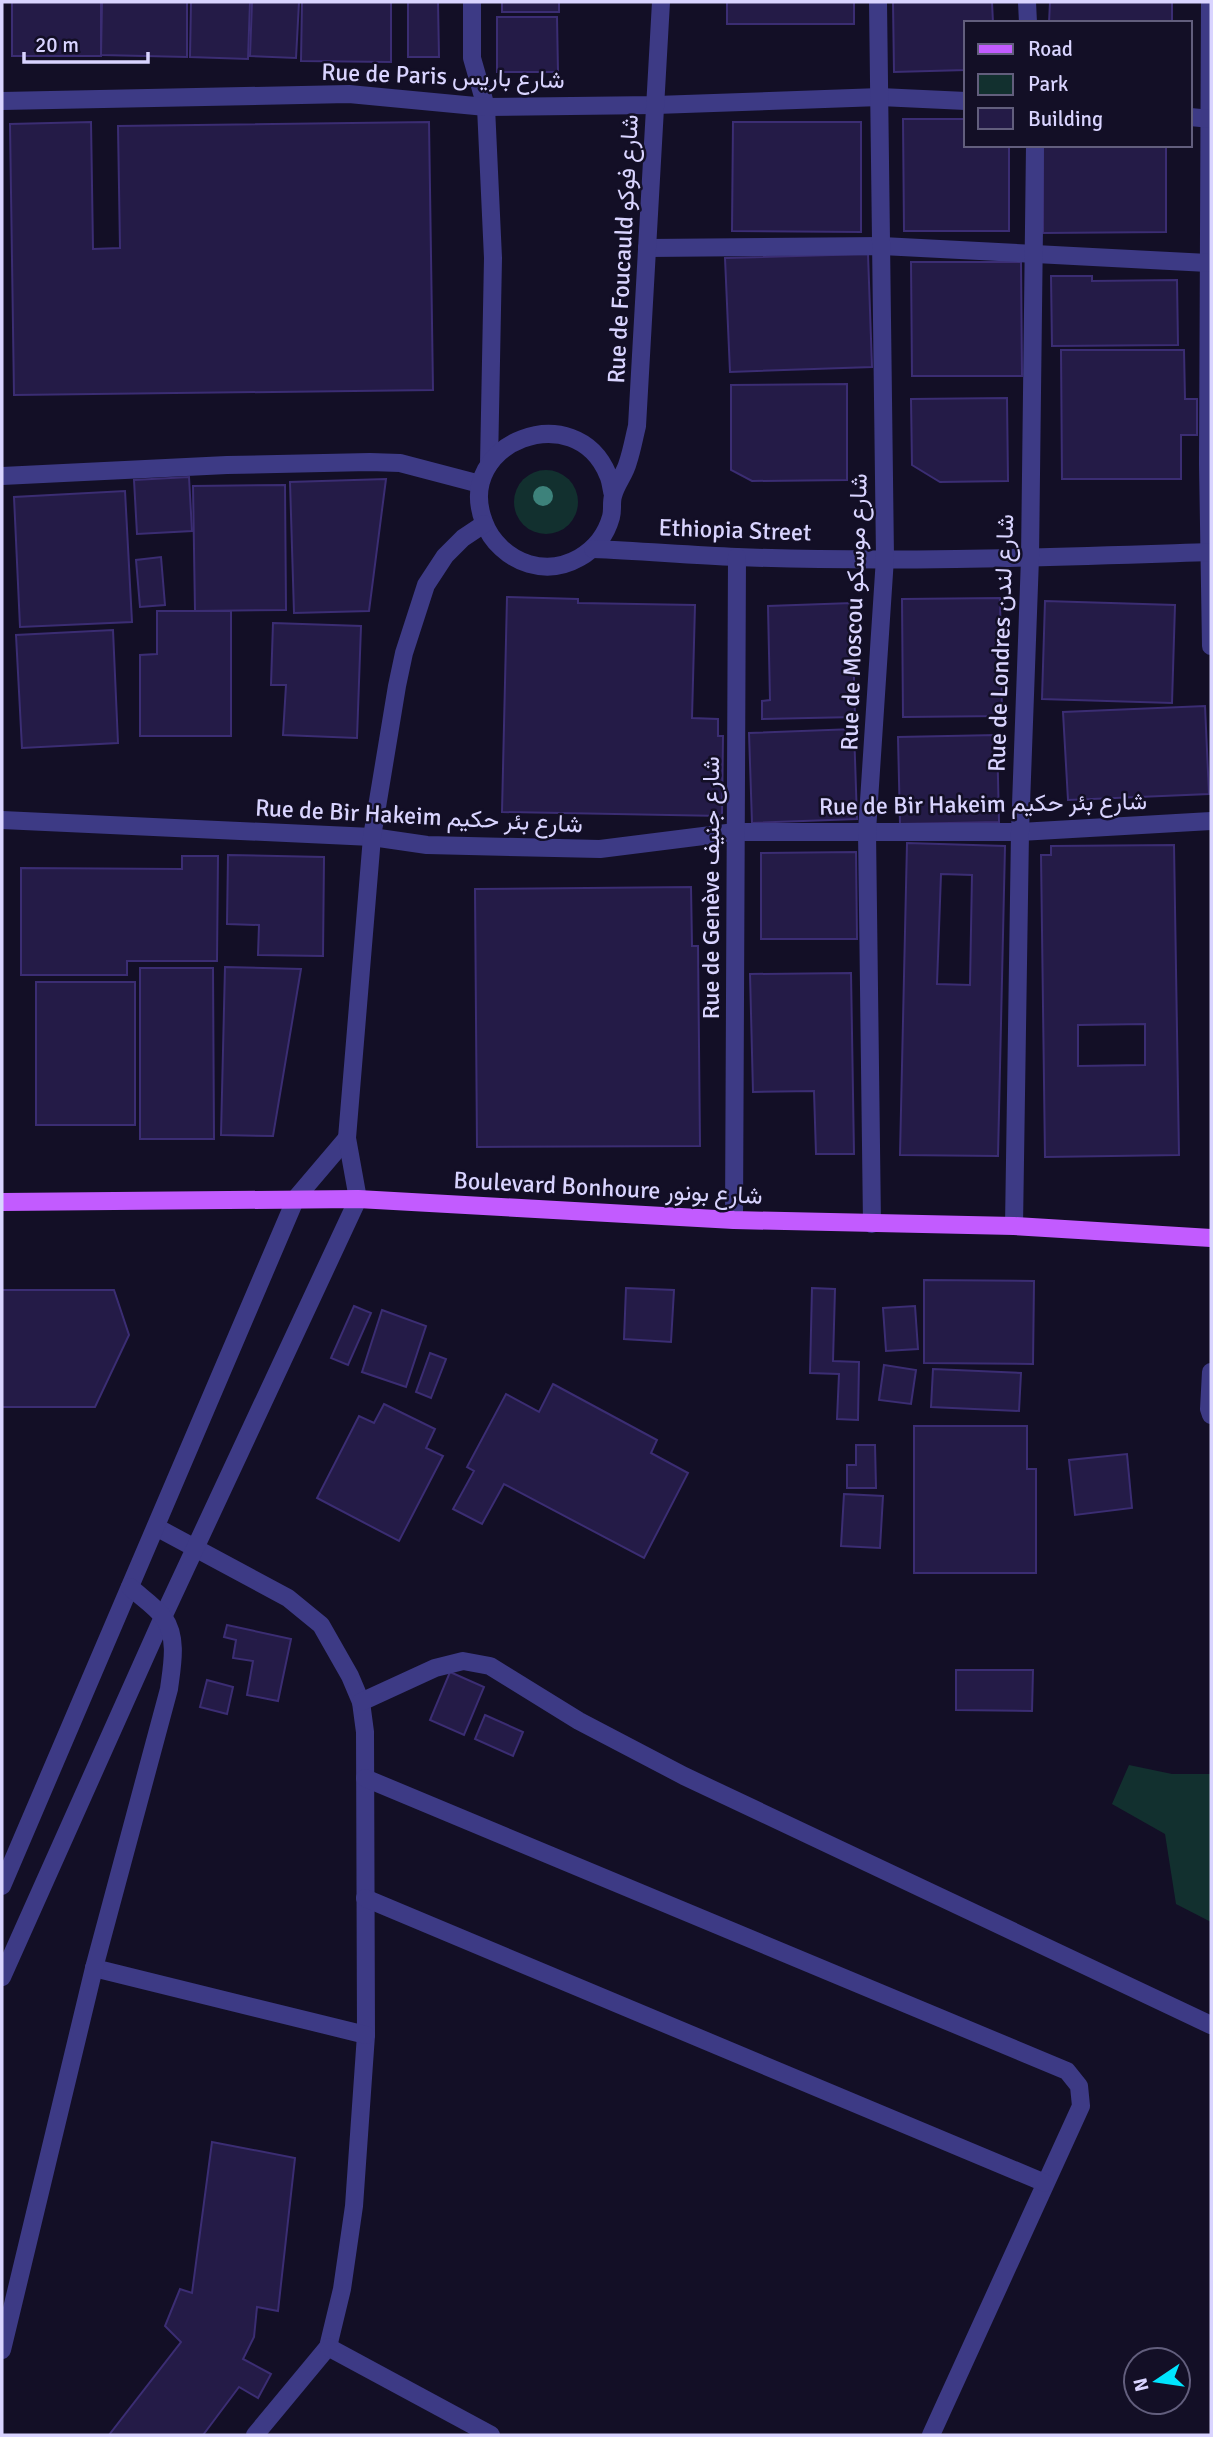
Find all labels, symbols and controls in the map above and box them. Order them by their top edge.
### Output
scale bar [24,21,149,65]
legend [964,21,1192,147]
text: 20 m [35,32,79,58]
text: Road [1028,36,1073,62]
street label: Rue de Paris شارع باريس [321,57,565,96]
text: Park [1028,71,1069,97]
text: Building [1028,106,1103,132]
street label: Rue de Foucauld شارع فوكو [601,114,646,384]
street label: Rue de Moscou شارع موسكو [834,473,875,751]
street label: Ethiopia Street [658,512,812,548]
street label: Rue de Londres شارع لندن [982,513,1021,773]
street label: Rue de Genève شارع جنيف [696,756,727,1020]
street label: Rue de Bir Hakeim شارع بئر حكيم [819,786,1147,823]
street label: Rue de Bir Hakeim شارع بئر حكيم [254,792,584,841]
street label: Boulevard Bonhoure شارع بونور [452,1165,763,1212]
north arrow [1122,2346,1192,2416]
text: N [1128,2375,1155,2394]

